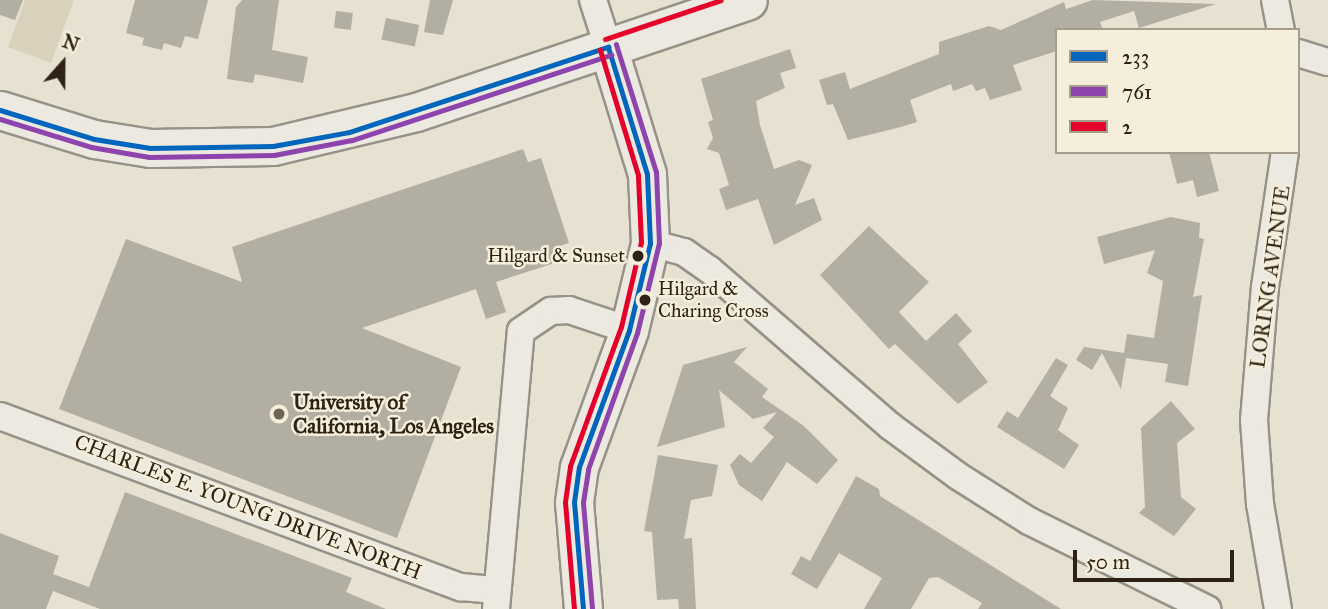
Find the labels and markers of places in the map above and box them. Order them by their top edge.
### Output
place label: Hilgard & Sunset [488,245,625,267]
marker: Hilgard & Sunset [631,249,645,263]
place label: Hilgard & Charing Cross [658,278,769,322]
marker: Hilgard & Charing Cross [638,293,652,307]
place label: University of California, Los Angeles [293,389,494,439]
marker: University of California, Los Angeles [271,406,287,422]

